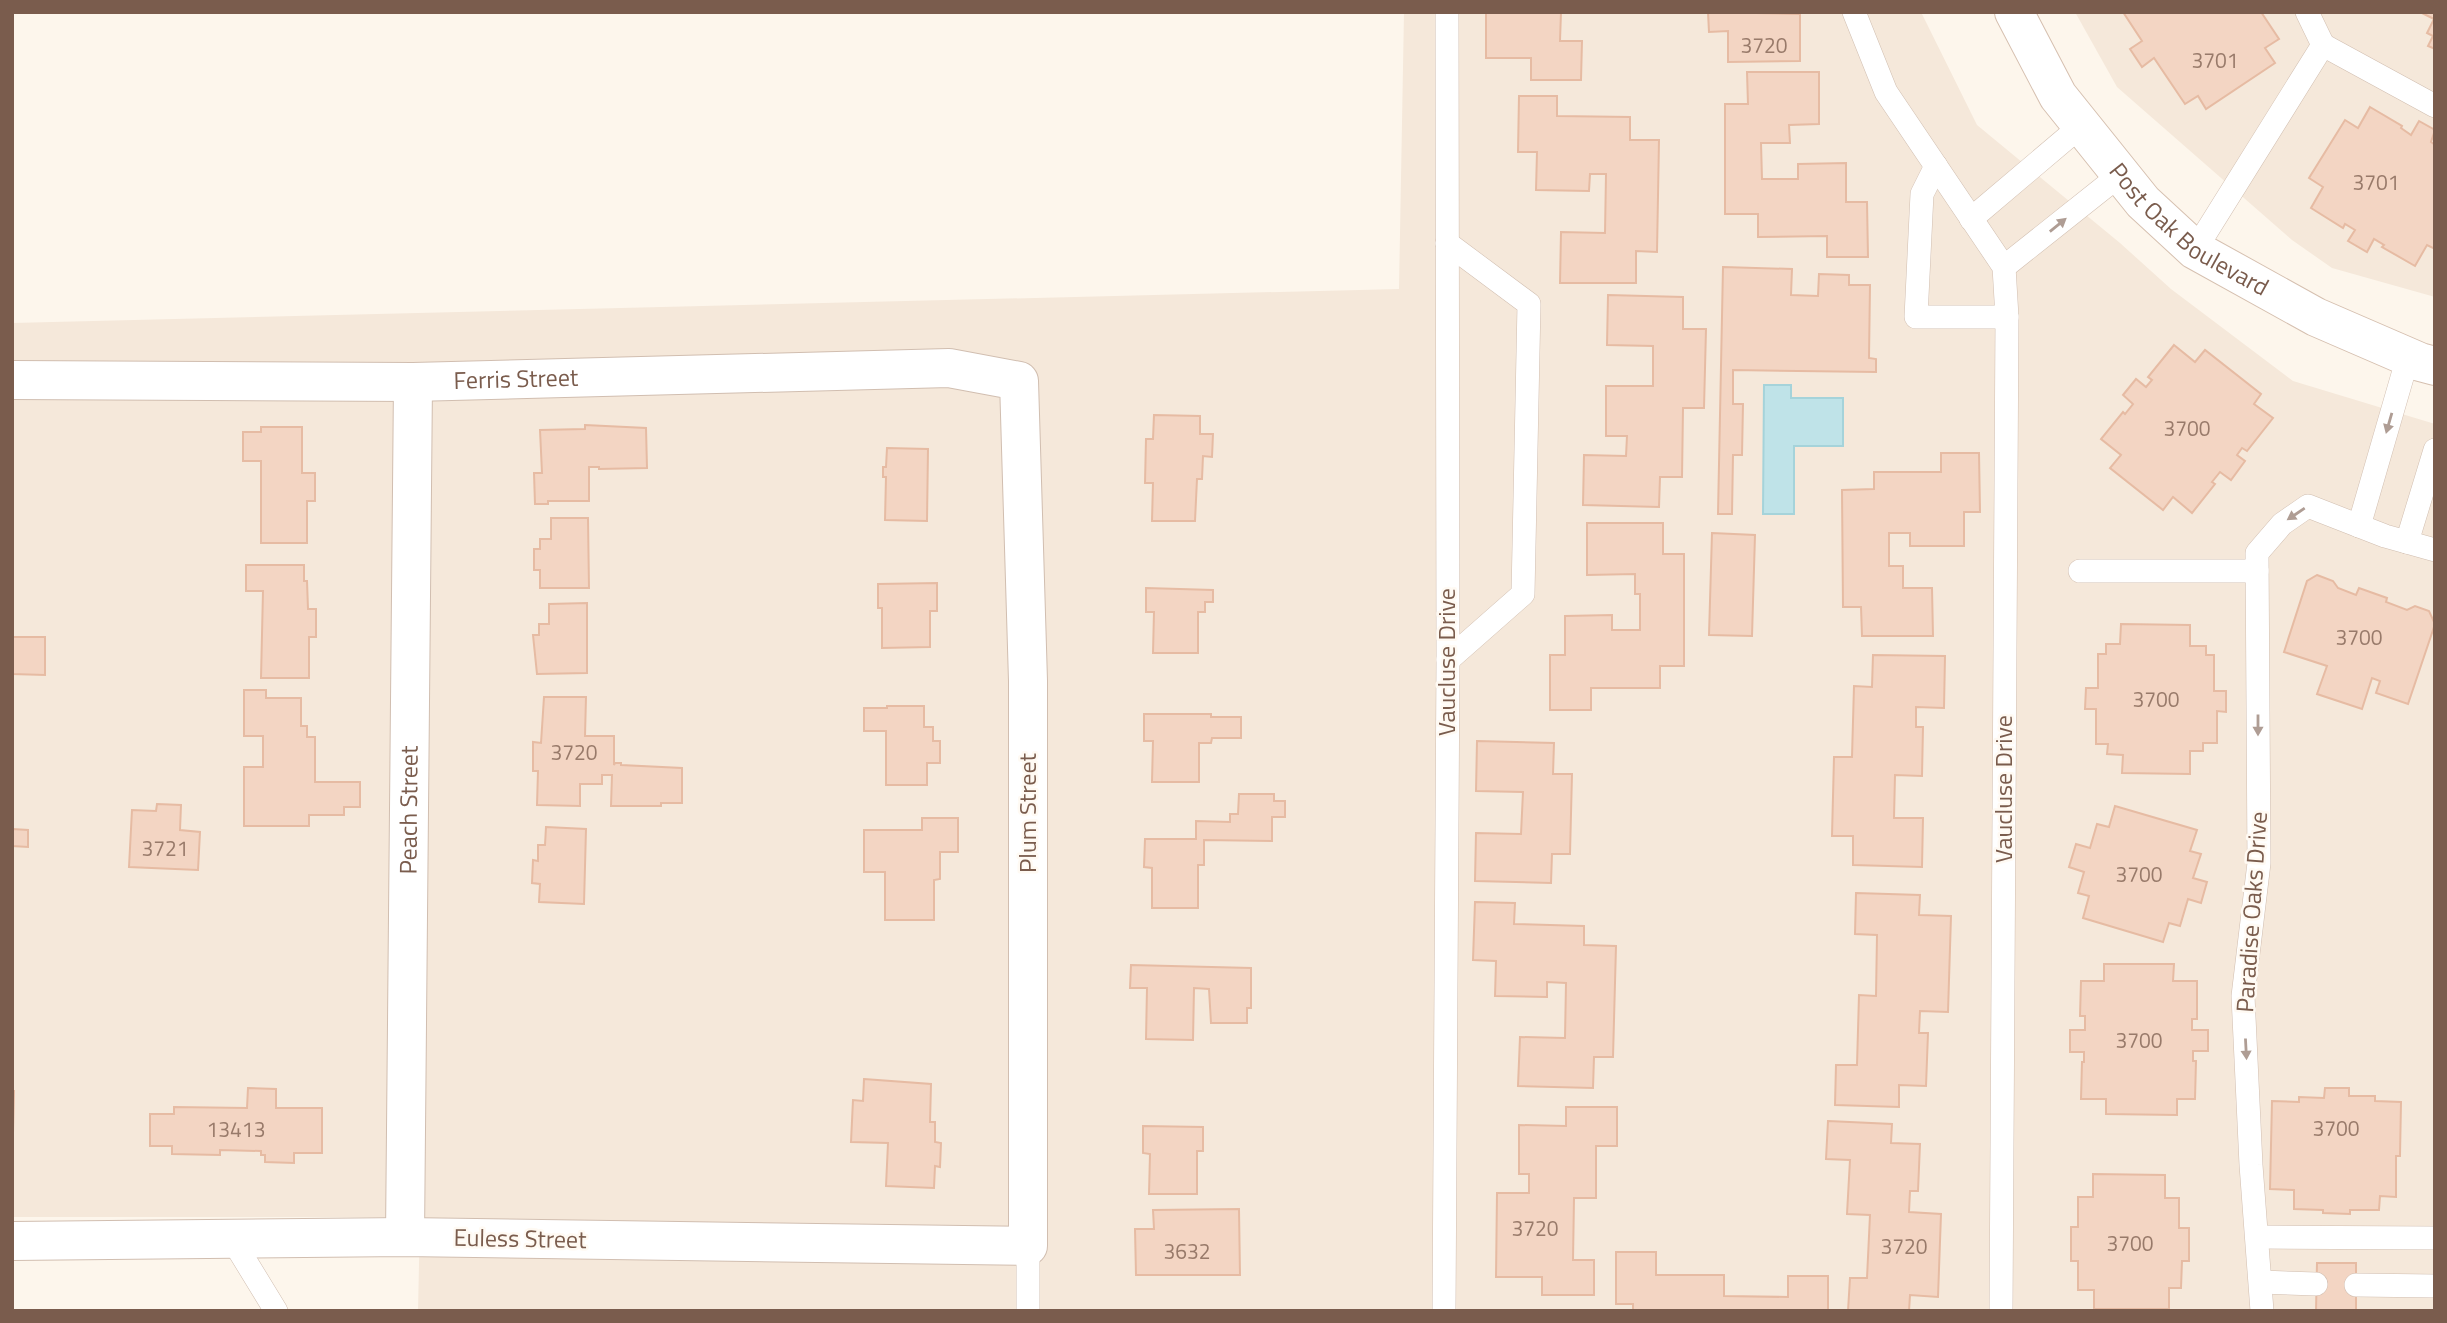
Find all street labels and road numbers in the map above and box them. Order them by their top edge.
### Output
street label: Post Oak Boulevard [2101,154,2276,304]
street label: Ferris Street [453,359,579,398]
street label: Vaucluse Drive [1428,588,1464,736]
street label: Vaucluse Drive [1985,715,2021,863]
street label: Peach Street [389,745,427,875]
street label: Plum Street [1009,753,1045,873]
street label: Paradise Oaks Drive [2226,810,2276,1014]
street label: Euless Street [453,1219,587,1257]

